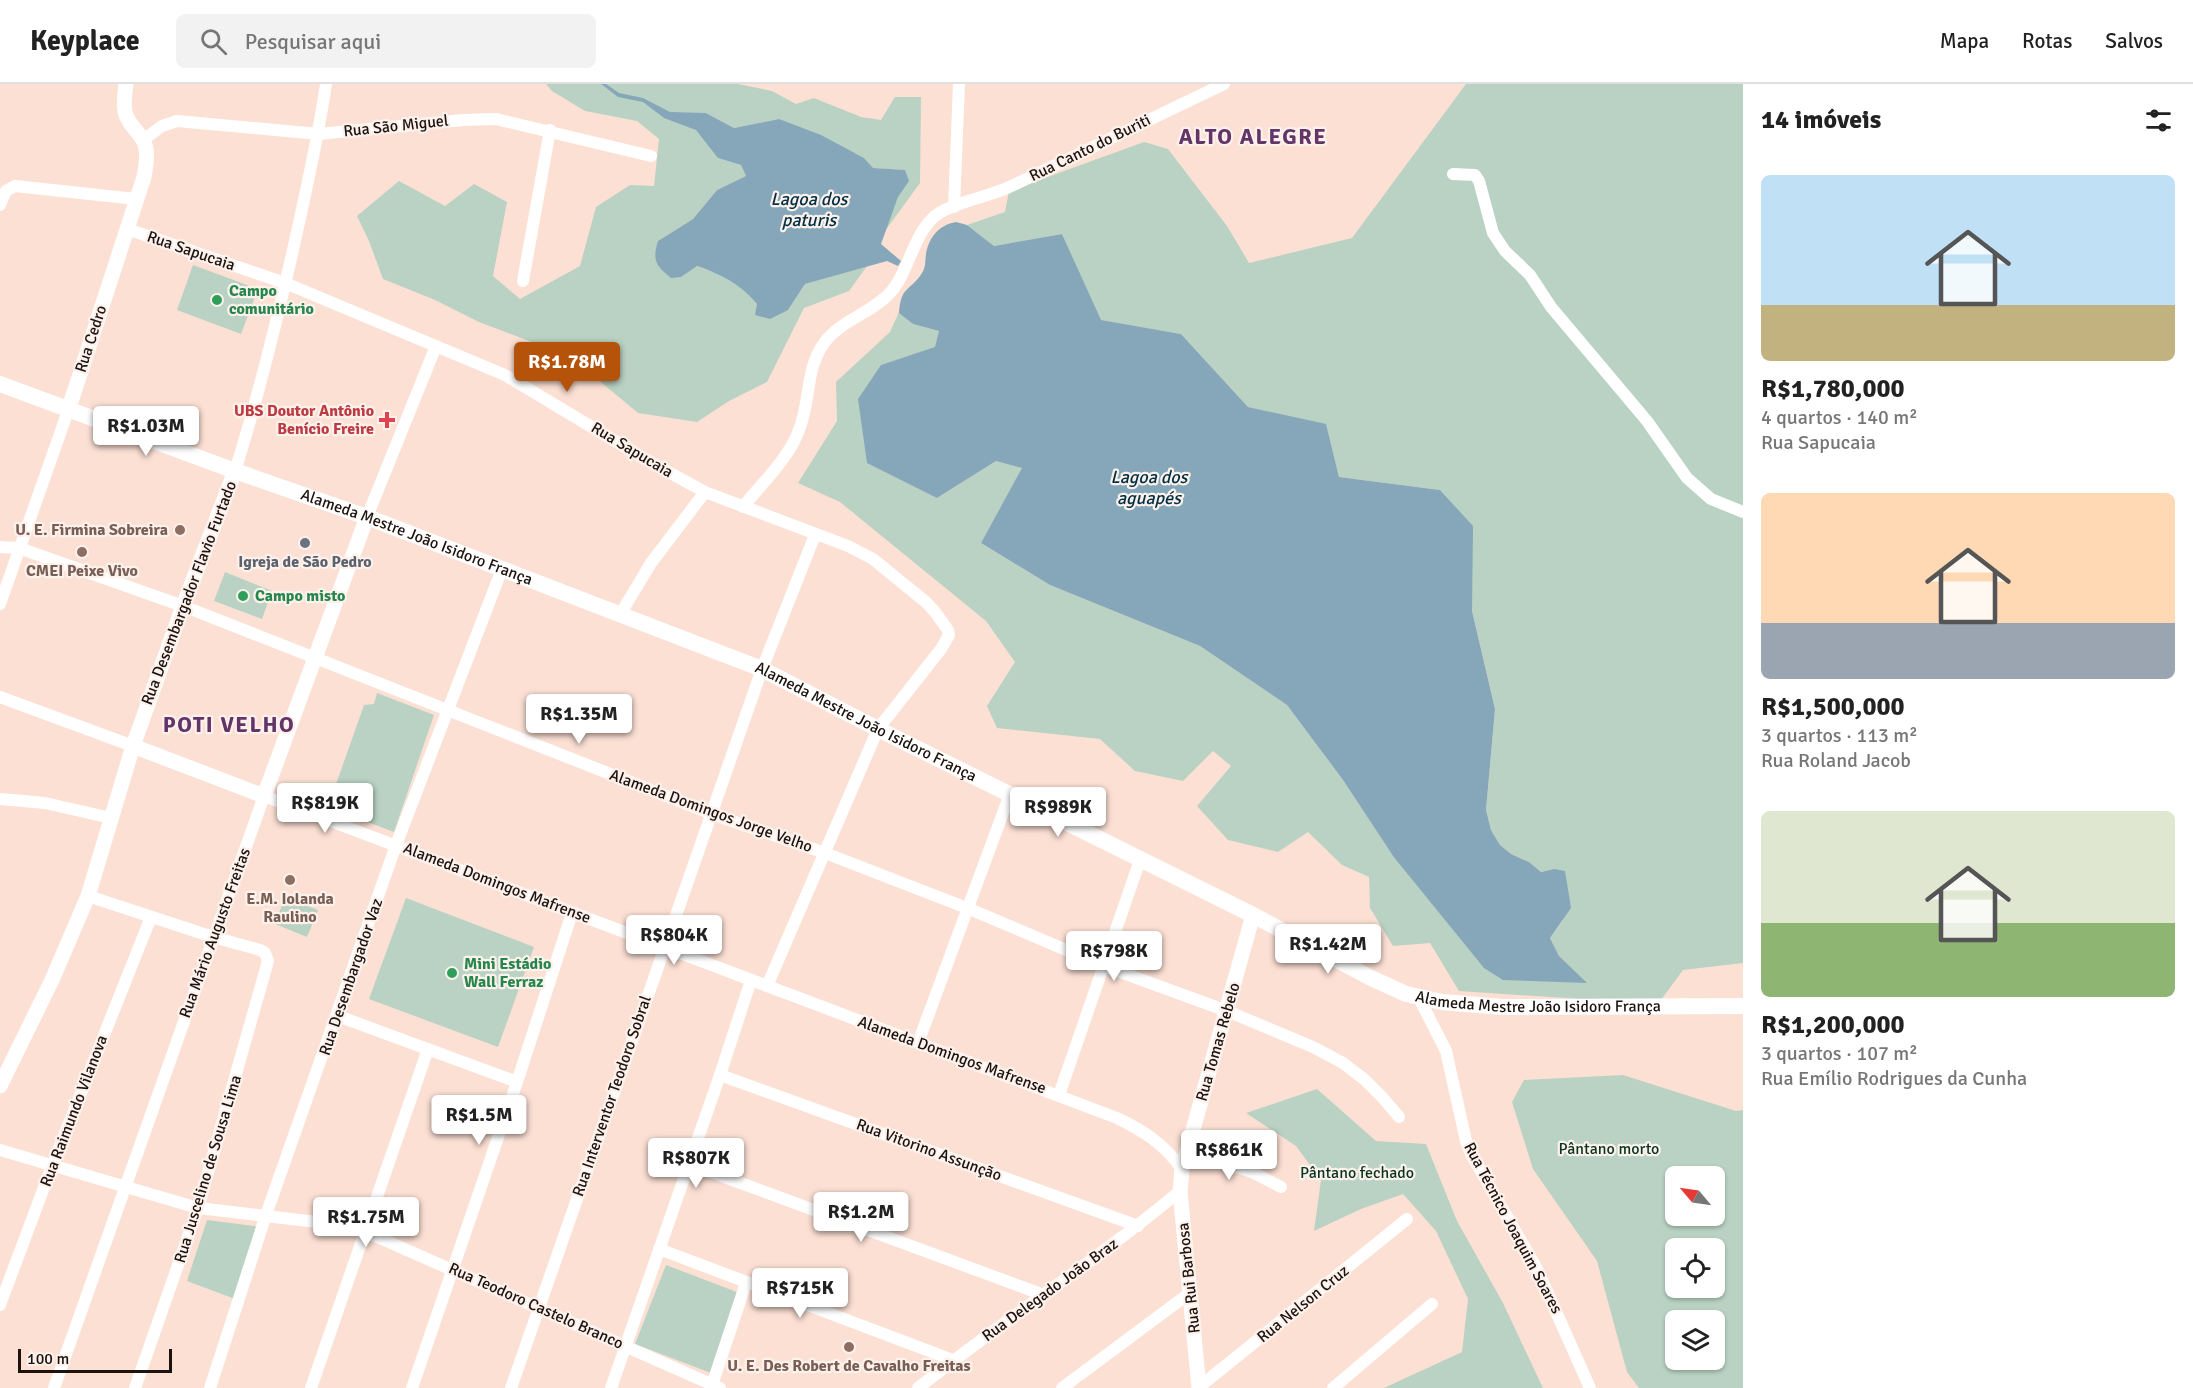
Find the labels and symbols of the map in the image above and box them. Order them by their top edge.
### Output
street label: Rua Canto do Buriti [1026,110,1154,186]
street label: Rua São Miguel [342,111,450,141]
district label: ALTO ALEGRE [1179,123,1327,150]
water label: Lagoa dos paturis [771,188,850,231]
street label: Rua Sapucaia [144,227,238,275]
place label: Campo comunitário [229,281,314,319]
marker: Campo comunitário [210,293,224,307]
street label: Rua Cedro [71,303,111,375]
pin: R$1.78M [512,342,622,393]
place label: UBS Doutor Antônio Benício Freire [234,401,374,439]
pin: R$1.03M [91,406,201,457]
marker: UBS Doutor Antônio Benício Freire [378,411,396,429]
street label: Rua Sapucaia [587,418,677,482]
water label: Lagoa dos aguapés [1111,466,1190,509]
street label: Rua Desembargador Flavio Furtado [137,478,241,708]
street label: Alameda Mestre João Isidoro França [298,485,536,590]
place label: U. E. Firmina Sobreira [15,520,168,540]
marker: U. E. Firmina Sobreira [173,523,187,537]
marker: Igreja de São Pedro [298,536,312,550]
marker: CMEI Peixe Vivo [75,545,89,559]
place label: Igreja de São Pedro [238,552,372,572]
place label: CMEI Peixe Vivo [26,561,138,581]
place label: Campo misto [255,586,345,606]
marker: Campo misto [236,589,250,603]
street label: Alameda Mestre João Isidoro França [752,657,980,786]
pin: R$1.35M [524,694,634,745]
district label: POTI VELHO [163,711,295,738]
street label: Alameda Domingos Jorge Velho [607,765,815,857]
pin: R$819K [276,783,374,834]
pin: R$989K [1009,787,1107,838]
street label: Alameda Domingos Mafrense [400,838,594,928]
street label: Rua Mário Augusto Freitas [175,845,255,1021]
marker: E.M. Iolanda Raulino [283,873,297,887]
place label: E.M. Iolanda Raulino [246,889,334,927]
street label: Rua Desembargador Vaz [315,896,387,1058]
pin: R$804K [625,915,723,966]
pin: R$1.42M [1273,924,1383,975]
pin: R$798K [1065,931,1163,982]
place label: Mini Estádio Wall Ferraz [464,954,551,992]
marker: Mini Estádio Wall Ferraz [445,966,459,980]
street label: Rua Tomas Rebelo [1191,980,1245,1104]
street label: Alameda Mestre João Isidoro França [1413,986,1661,1017]
street label: Rua Interventor Teodoro Sobral [568,993,656,1199]
street label: Alameda Domingos Mafrense [855,1012,1049,1098]
street label: Rua Raimundo Vilanova [36,1032,112,1190]
street label: Rua Juscelino de Sousa Lima [170,1073,246,1265]
pin: R$1.5M [430,1095,528,1146]
street label: Rua Vitorino Assunção [854,1114,1004,1186]
pin: R$861K [1180,1130,1278,1181]
pin: R$807K [647,1138,745,1189]
street label: Rua Técnico Joaquim Soares [1459,1139,1567,1317]
park label: Pântano morto [1559,1139,1659,1159]
park label: Pântano fechado [1300,1163,1414,1183]
north arrow [1665,1166,1725,1226]
pin: R$1.2M [812,1192,910,1243]
pin: R$1.75M [311,1197,421,1248]
street label: Rua Rui Barbosa [1173,1222,1205,1334]
street label: Rua Delegado João Braz [978,1234,1122,1346]
street label: Rua Teodoro Castelo Branco [446,1258,626,1354]
street label: Rua Nelson Cruz [1253,1261,1353,1347]
pin: R$715K [751,1268,849,1319]
marker: U. E. Des Robert de Cavalho Freitas [842,1340,856,1354]
scale bar [18,1346,172,1374]
place label: U. E. Des Robert de Cavalho Freitas [727,1356,971,1376]

